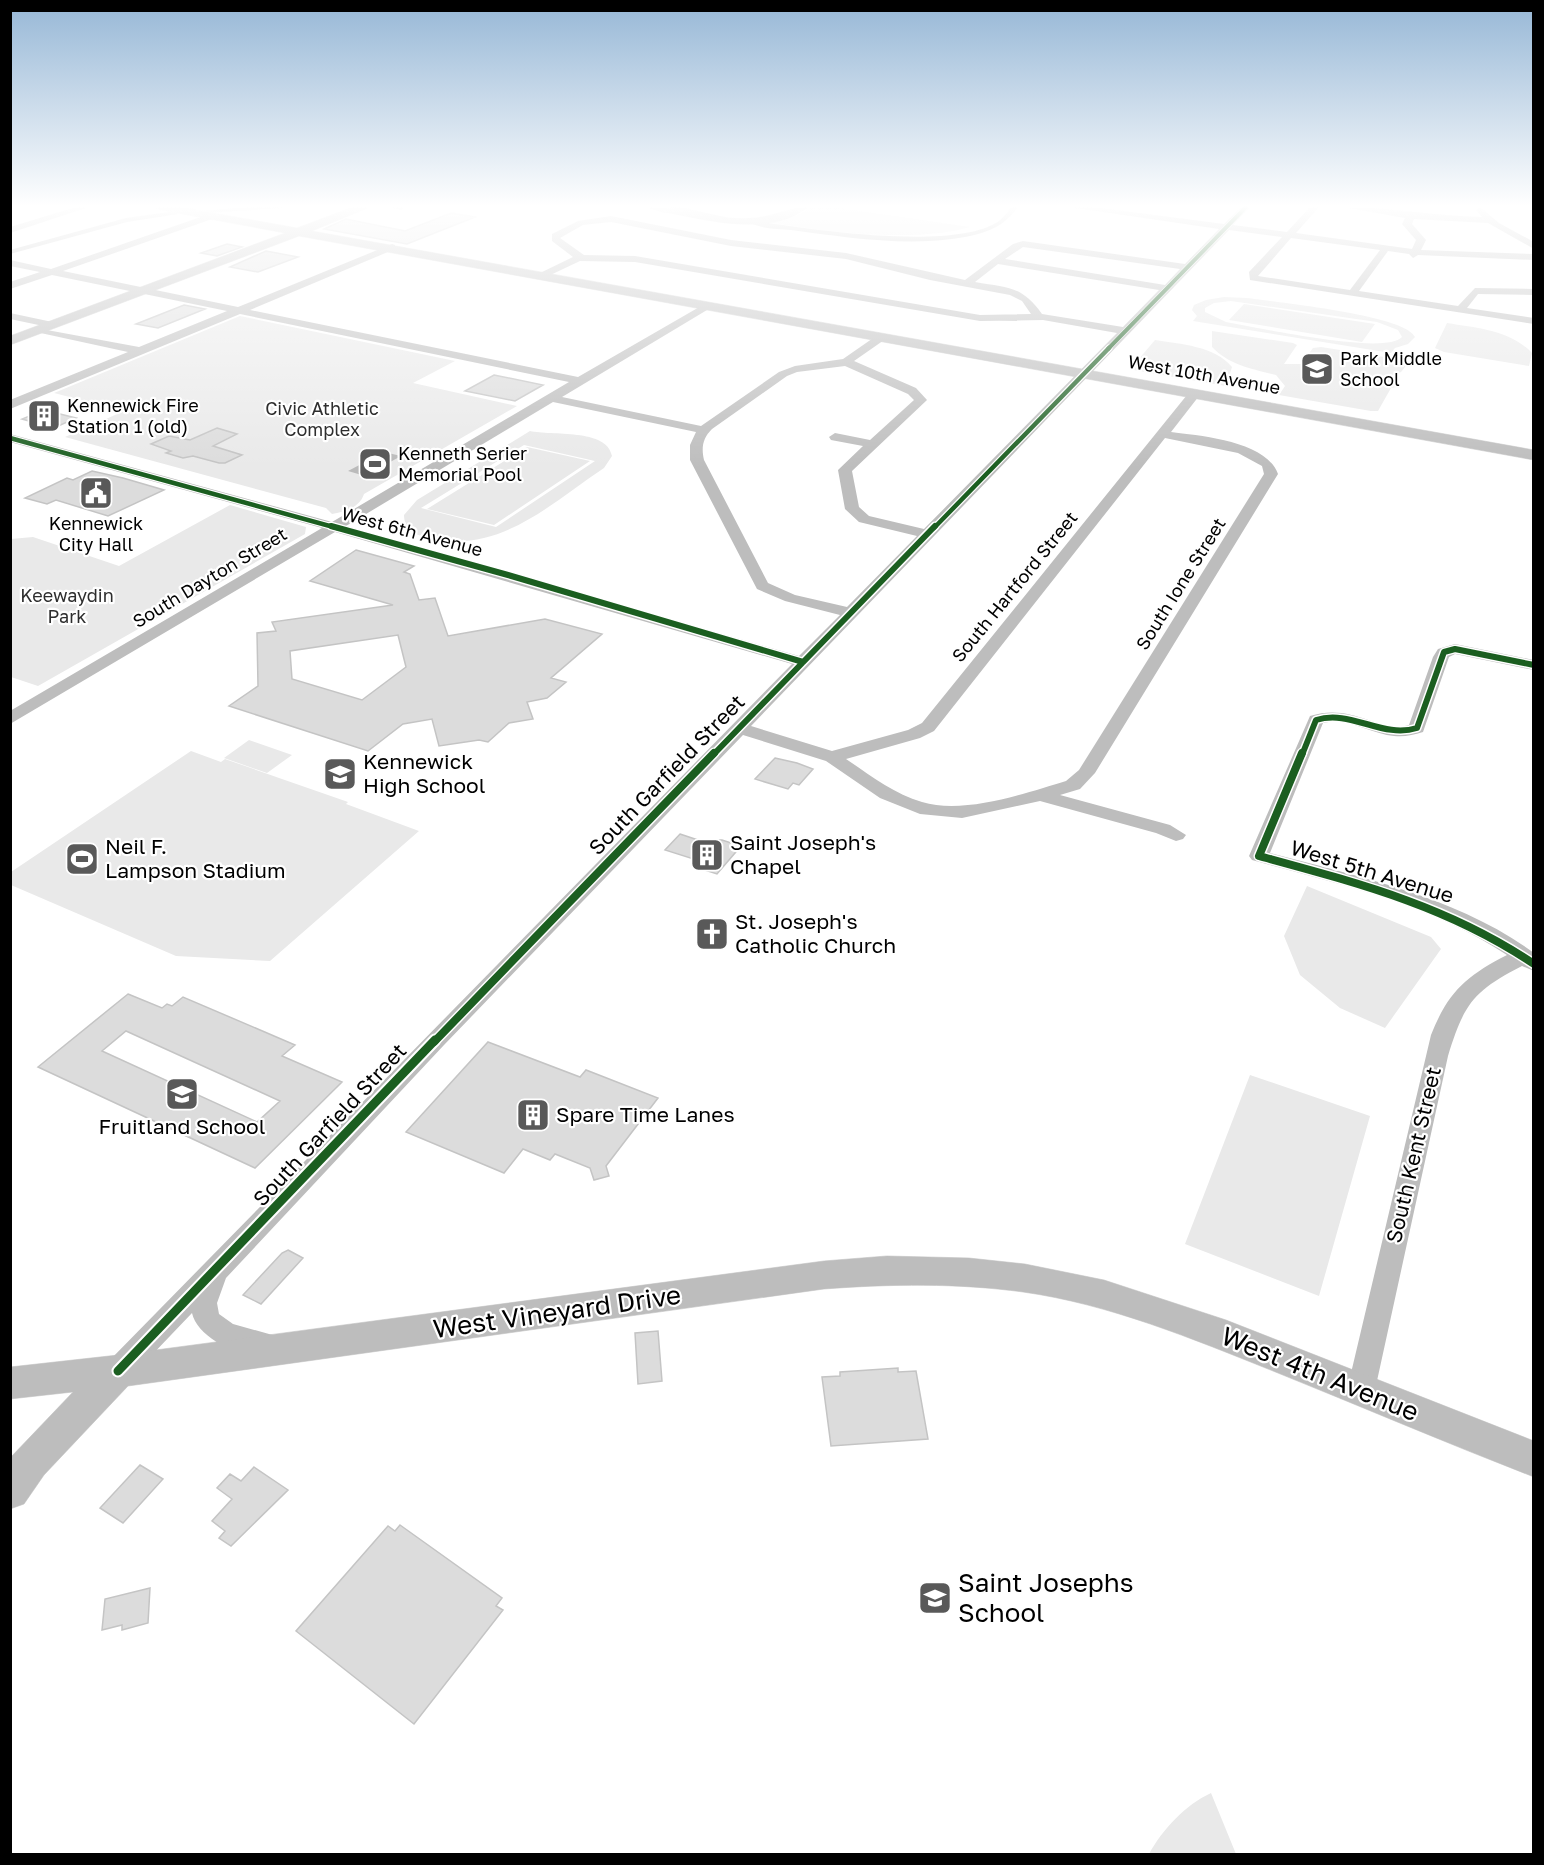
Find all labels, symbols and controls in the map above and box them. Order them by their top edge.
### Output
place label: Park Middle School [1340,347,1442,390]
street label: West 10th Avenue [1126,350,1282,398]
school or university icon: Park Middle School [1299,351,1335,387]
place label: Kennewick Fire Station 1 (old) [67,394,199,437]
park label: Civic Athletic Complex [265,397,379,440]
building icon: Kennewick Fire Station 1 (old) [26,398,62,434]
place label: Kenneth Serier Memorial Pool [398,442,527,485]
sports icon: Kenneth Serier Memorial Pool [357,446,393,482]
public building icon: Kennewick City Hall [78,475,114,511]
street label: West 6th Avenue [339,502,485,560]
street label: South Hartford Street [947,507,1082,666]
place label: Kennewick City Hall [49,512,143,555]
street label: South Ione Street [1131,513,1230,654]
street label: South Dayton Street [128,522,291,632]
park label: Keewaydin Park [20,584,114,627]
street label: South Garfield Street [583,689,750,860]
place label: Kennewick High School [363,748,485,798]
school or university icon: Kennewick High School [322,756,358,792]
place label: Saint Joseph's Chapel [730,829,876,879]
place label: Neil F. Lampson Stadium [105,833,286,883]
street label: West 5th Avenue [1288,834,1457,908]
building icon: Saint Joseph's Chapel [689,837,725,873]
sports icon: Neil F. Lampson Stadium [64,841,100,877]
place label: St. Joseph's Catholic Church [735,908,896,958]
church icon: St. Joseph's Catholic Church [694,916,730,952]
street label: South Garfield Street [247,1038,411,1211]
street label: South Kent Street [1380,1064,1446,1245]
school or university icon: Fruitland School [164,1076,200,1112]
building icon: Spare Time Lanes [515,1097,551,1133]
place label: Spare Time Lanes [556,1101,735,1127]
place label: Fruitland School [99,1113,265,1139]
street label: West Vineyard Drive [431,1279,683,1344]
street label: West 4th Avenue [1217,1320,1423,1427]
place label: Saint Josephs School [958,1567,1134,1628]
school or university icon: Saint Josephs School [917,1580,953,1616]

